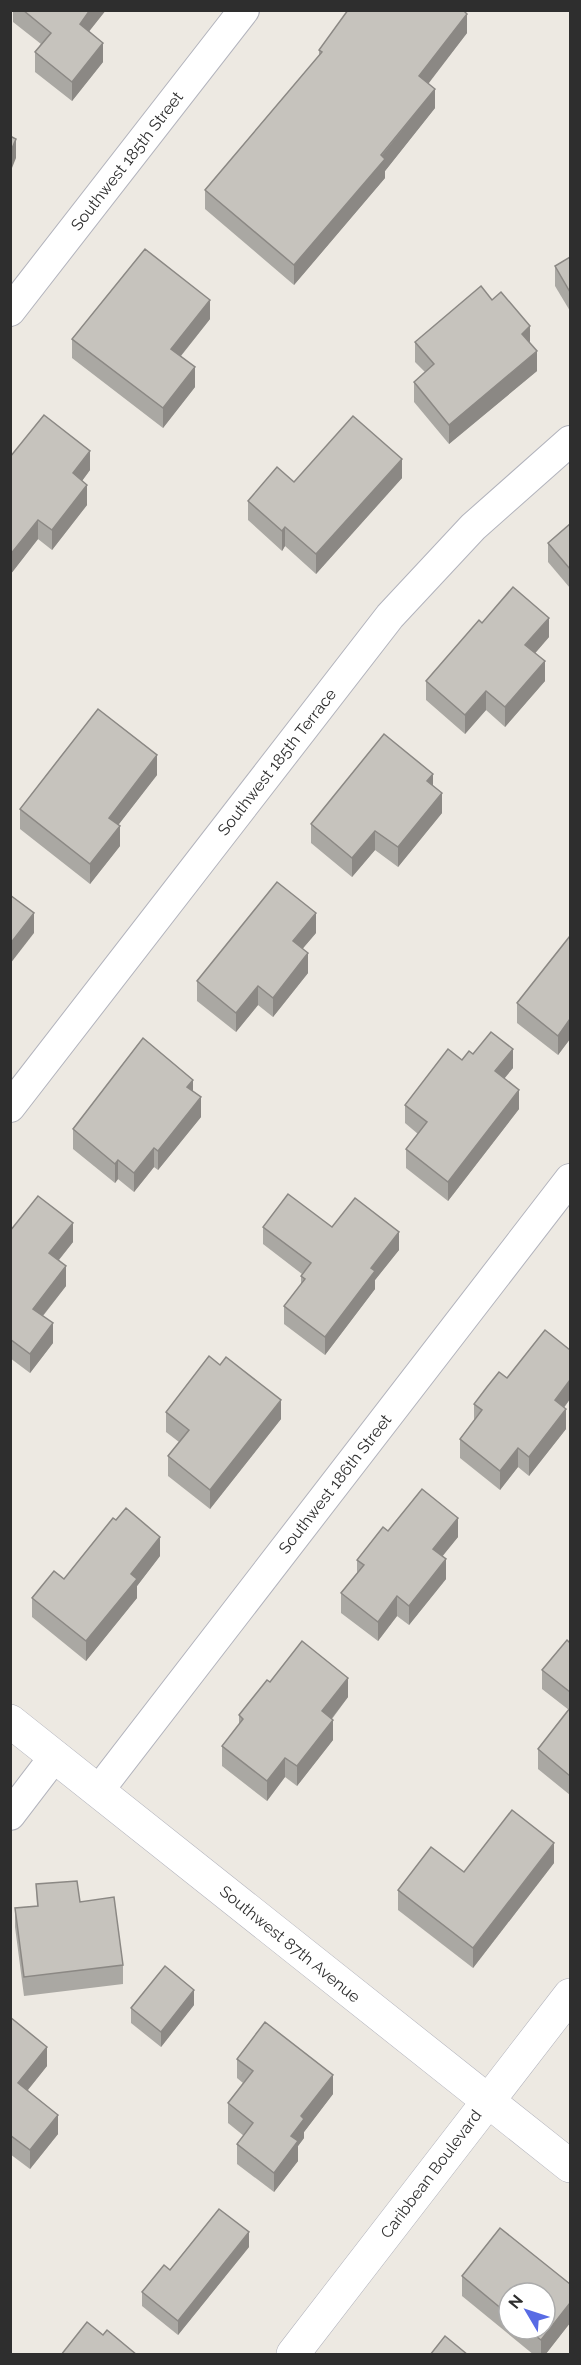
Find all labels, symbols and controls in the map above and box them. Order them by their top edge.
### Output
street label: Southwest 185th Street [67,87,187,234]
street label: Southwest 185th Terrace [214,685,340,839]
street label: Southwest 186th Street [275,1410,396,1557]
street label: Southwest 87th Avenue [216,1882,364,2006]
street label: Caribbean Boulevard [377,2106,485,2242]
north arrow [497,2281,557,2341]
text: N [505,2291,527,2313]

